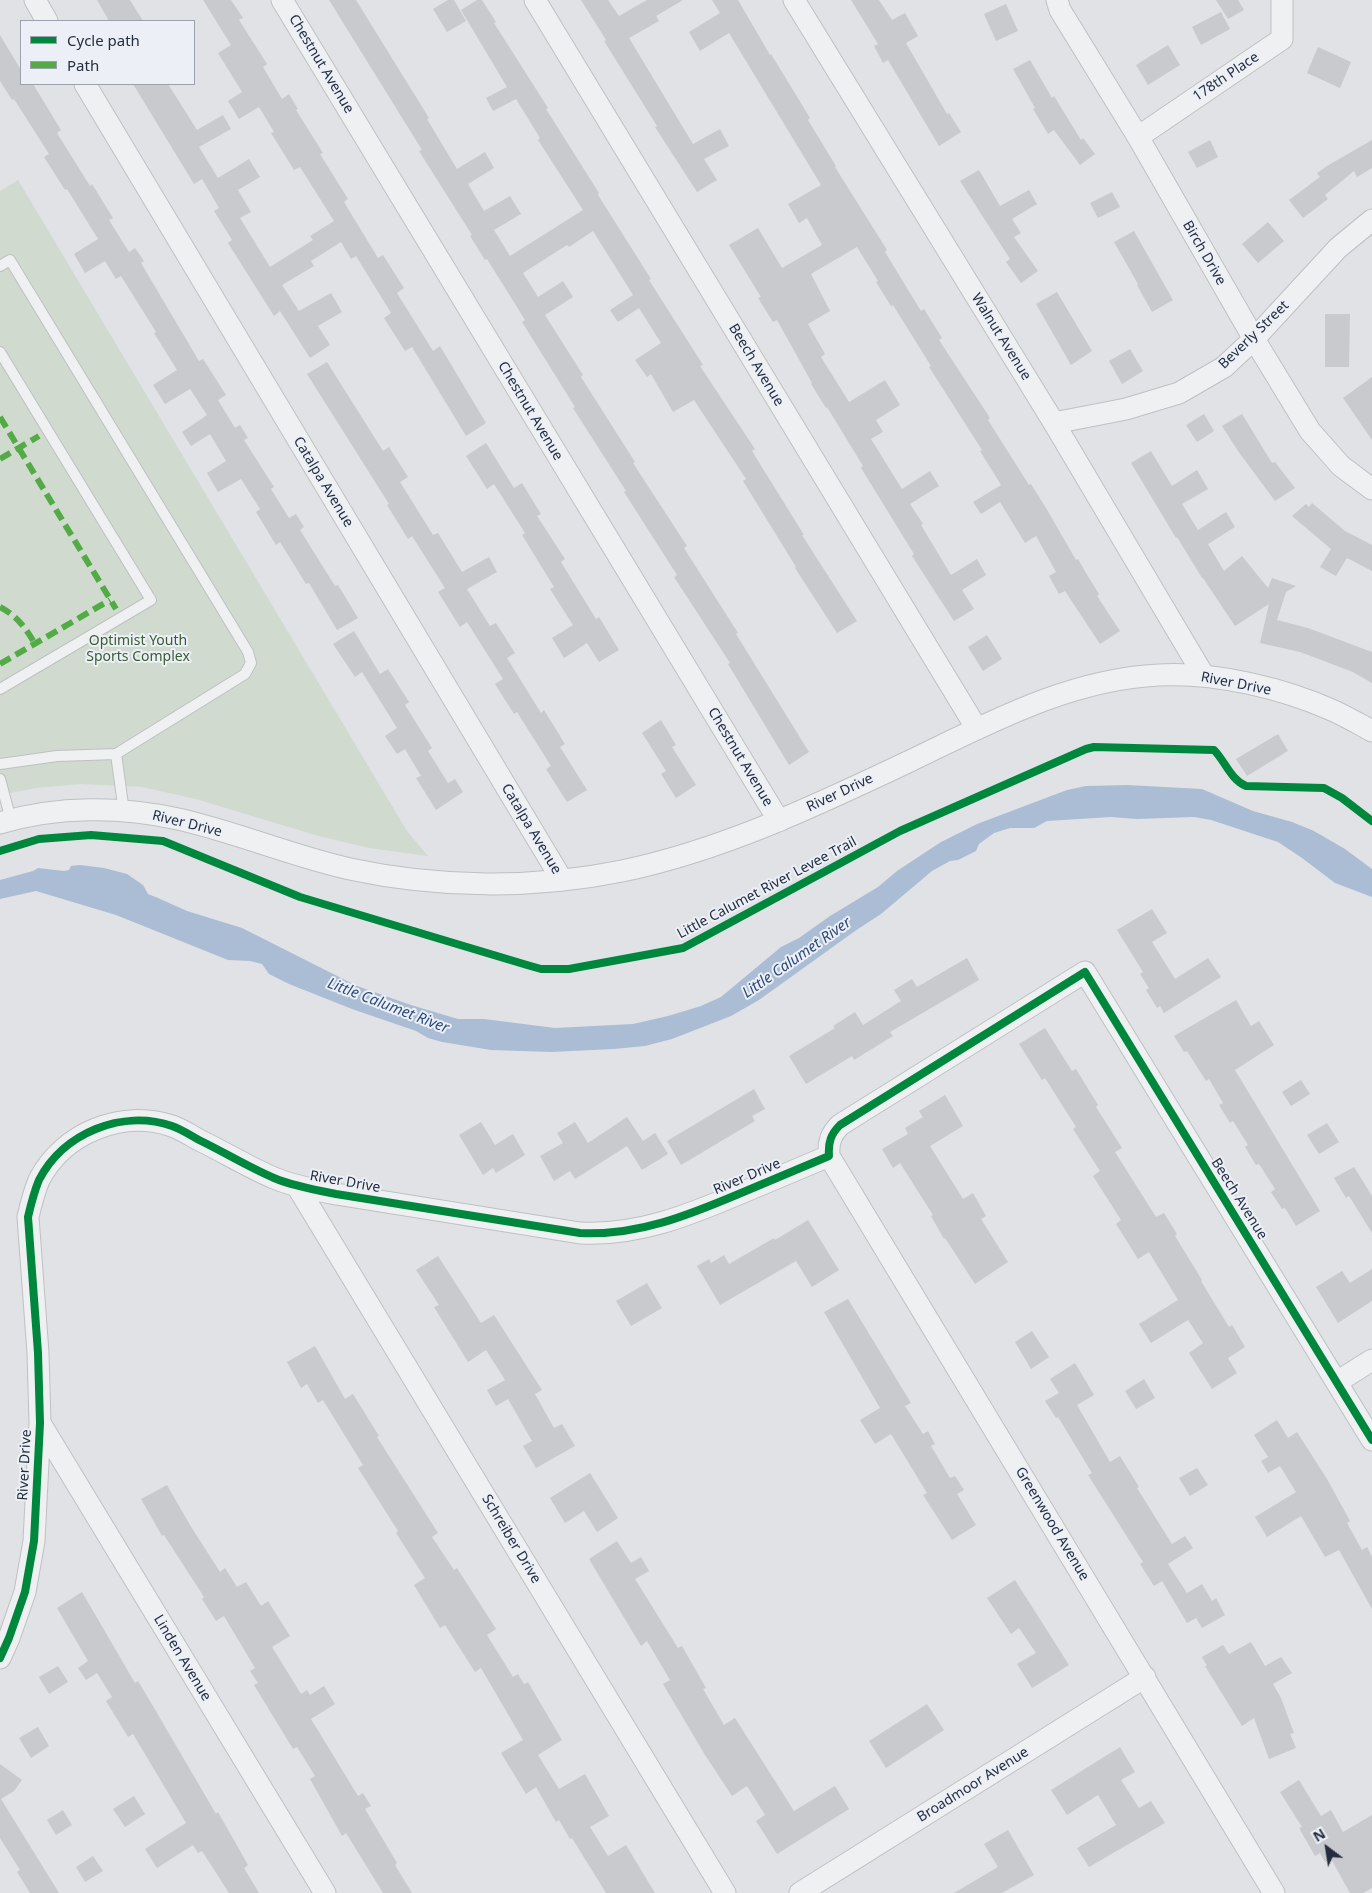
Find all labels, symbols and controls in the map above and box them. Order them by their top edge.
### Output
street label: Chestnut Avenue [285,12,357,116]
legend [20,20,195,85]
text: Cycle path [67,30,140,50]
street label: 178th Place [1190,49,1262,105]
text: Path [67,55,99,75]
street label: Birch Drive [1179,218,1229,288]
street label: Walnut Avenue [968,290,1034,384]
street label: Beverly Street [1215,297,1293,373]
street label: Beech Avenue [725,321,787,409]
street label: Chestnut Avenue [494,359,566,463]
street label: Catalpa Avenue [289,434,357,530]
park label: Optimist Youth Sports Complex [86,633,190,666]
street label: River Drive [1199,669,1273,699]
street label: Chestnut Avenue [704,705,776,809]
street label: River Drive [804,770,876,816]
street label: Catalpa Avenue [497,781,565,877]
street label: River Drive [150,807,224,841]
street label: Little Calumet River Levee Trail [674,833,860,943]
water label: Little Calumet River [739,914,855,1002]
water label: Little Calumet River [325,975,451,1037]
street label: River Drive [711,1155,783,1199]
street label: Beech Avenue [1207,1155,1271,1243]
street label: River Drive [308,1168,382,1196]
street label: River Drive [15,1429,35,1501]
street label: Greenwood Avenue [1011,1464,1093,1584]
street label: Schreiber Drive [478,1492,544,1586]
street label: Linden Avenue [150,1612,214,1704]
street label: Broadmoor Avenue [914,1744,1032,1826]
north arrow [1302,1823,1352,1873]
text: N [1309,1824,1329,1846]

